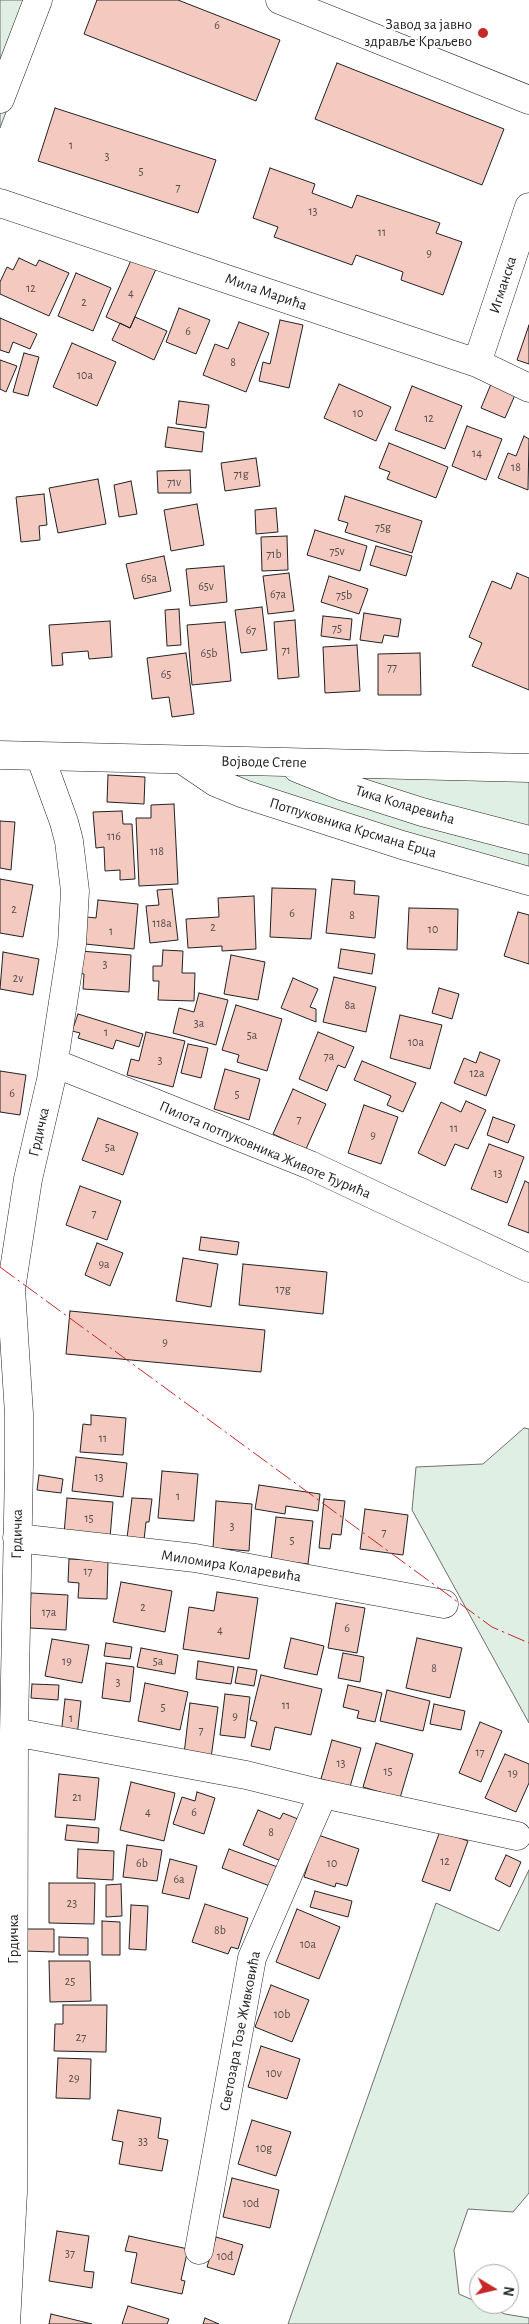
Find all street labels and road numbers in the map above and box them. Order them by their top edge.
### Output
street label: Игманска [485,254,521,316]
street label: Мила Марића [223,270,309,314]
street label: Војводе Степе [221,752,307,772]
street label: Тика Коларевића [353,781,457,829]
street label: Потпуковника Крсмана Ерца [267,794,439,862]
street label: Пилота потпуковника Животе Ђурића [157,1097,373,1203]
street label: Грдичка [25,1106,53,1158]
street label: Грдичка [8,1509,26,1559]
street label: Миломира Коларевића [160,1546,302,1586]
street label: Грдичка [4,1914,22,1964]
street label: Светозара Тозе Живковића [216,1949,264,2113]

